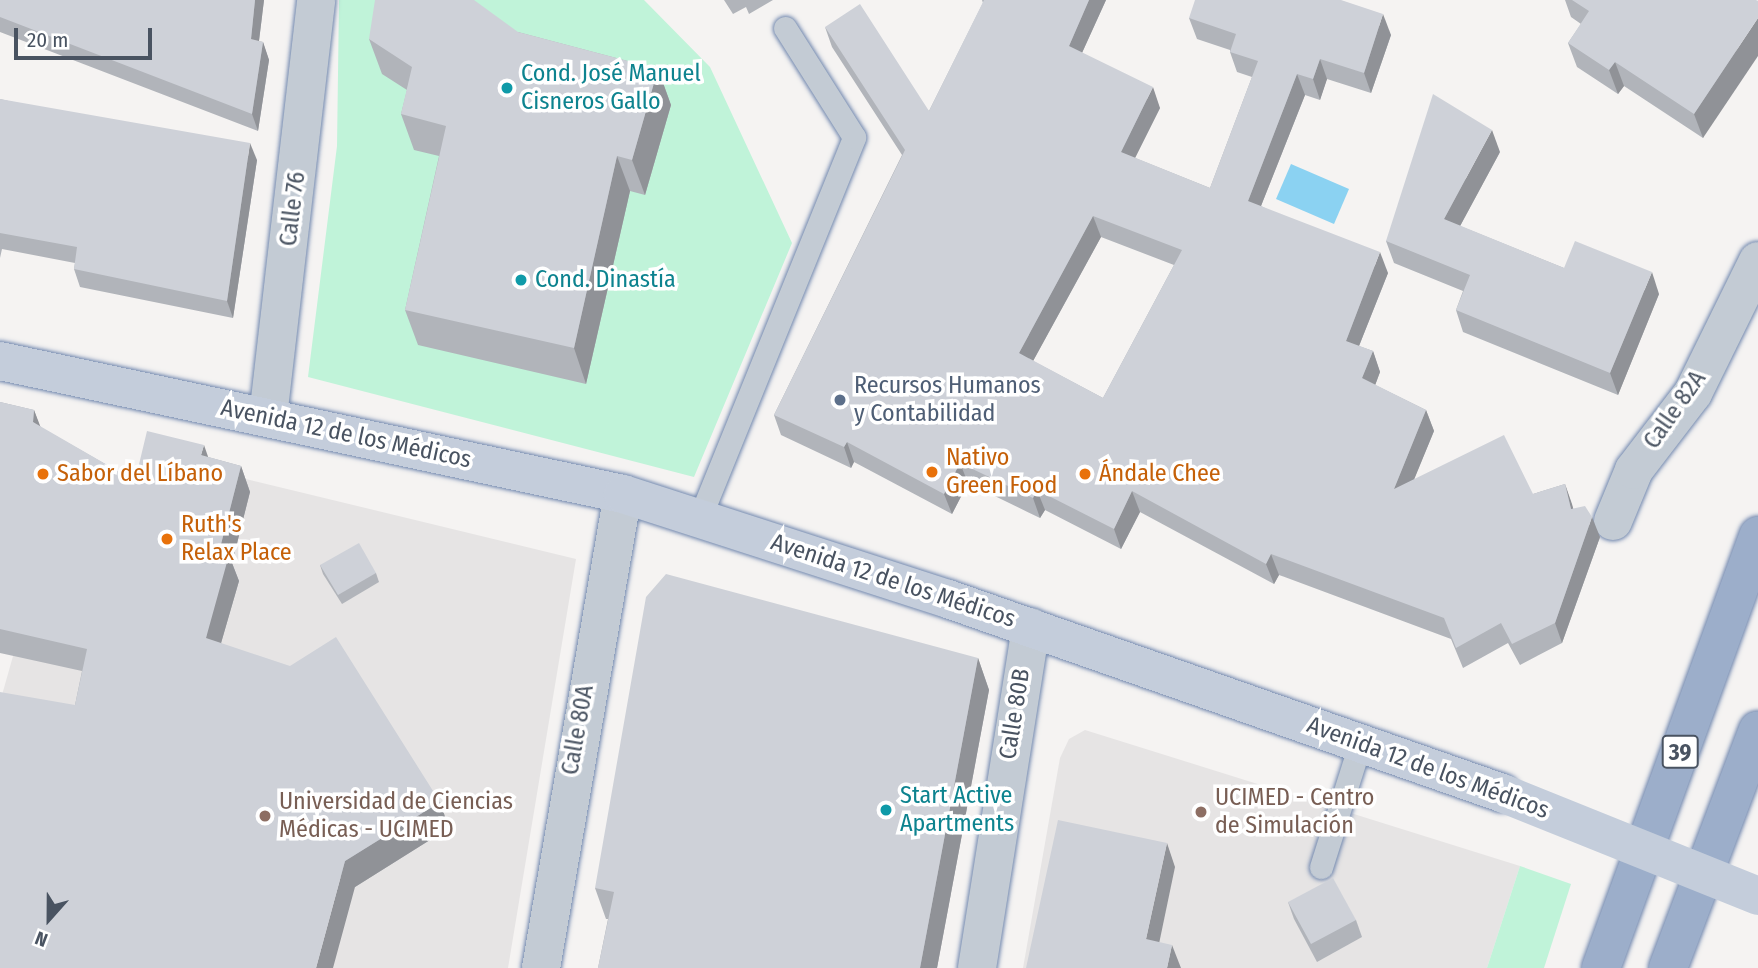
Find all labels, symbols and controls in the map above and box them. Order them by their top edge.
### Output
scale bar [18,14,156,58]
text: 20 m [27,27,68,53]
place label: Cond. José Manuel Cisneros Gallo [521,60,701,116]
marker: Cond. José Manuel Cisneros Gallo [499,80,515,96]
street label: Calle 76 [274,170,312,248]
place label: Cond. Dinastía [535,266,676,294]
marker: Cond. Dinastía [513,272,529,288]
street label: Calle 82A [1638,365,1712,455]
place label: Recursos Humanos y Contabilidad [854,372,1041,428]
marker: Recursos Humanos y Contabilidad [832,392,848,408]
street label: Avenida 12 de los Médicos [218,393,474,475]
place label: Nativo Green Food [946,444,1057,500]
place label: Sabor del Líbano [57,460,223,488]
place label: Ándale Chee [1099,460,1221,488]
marker: Nativo Green Food [924,464,940,480]
marker: Sabor del Líbano [35,466,51,482]
marker: Ándale Chee [1077,466,1093,482]
place label: Ruth's Relax Place [181,511,292,567]
street label: Avenida 12 de los Médicos [767,528,1019,634]
marker: Ruth's Relax Place [159,531,175,547]
street label: Calle 80B [994,667,1036,761]
street label: Calle 80A [556,683,600,777]
street label: Avenida 12 de los Médicos [1303,711,1553,825]
road number: 39 [1661,732,1699,772]
place label: Start Active Apartments [900,782,1014,838]
place label: UCIMED - Centro de Simulación [1215,784,1374,840]
place label: Universidad de Ciencias Médicas - UCIMED [279,788,513,844]
marker: Start Active Apartments [878,802,894,818]
marker: UCIMED - Centro de Simulación [1193,804,1209,820]
marker: Universidad de Ciencias Médicas - UCIMED [257,808,273,824]
north arrow [14,884,84,954]
text: N [32,926,51,952]

